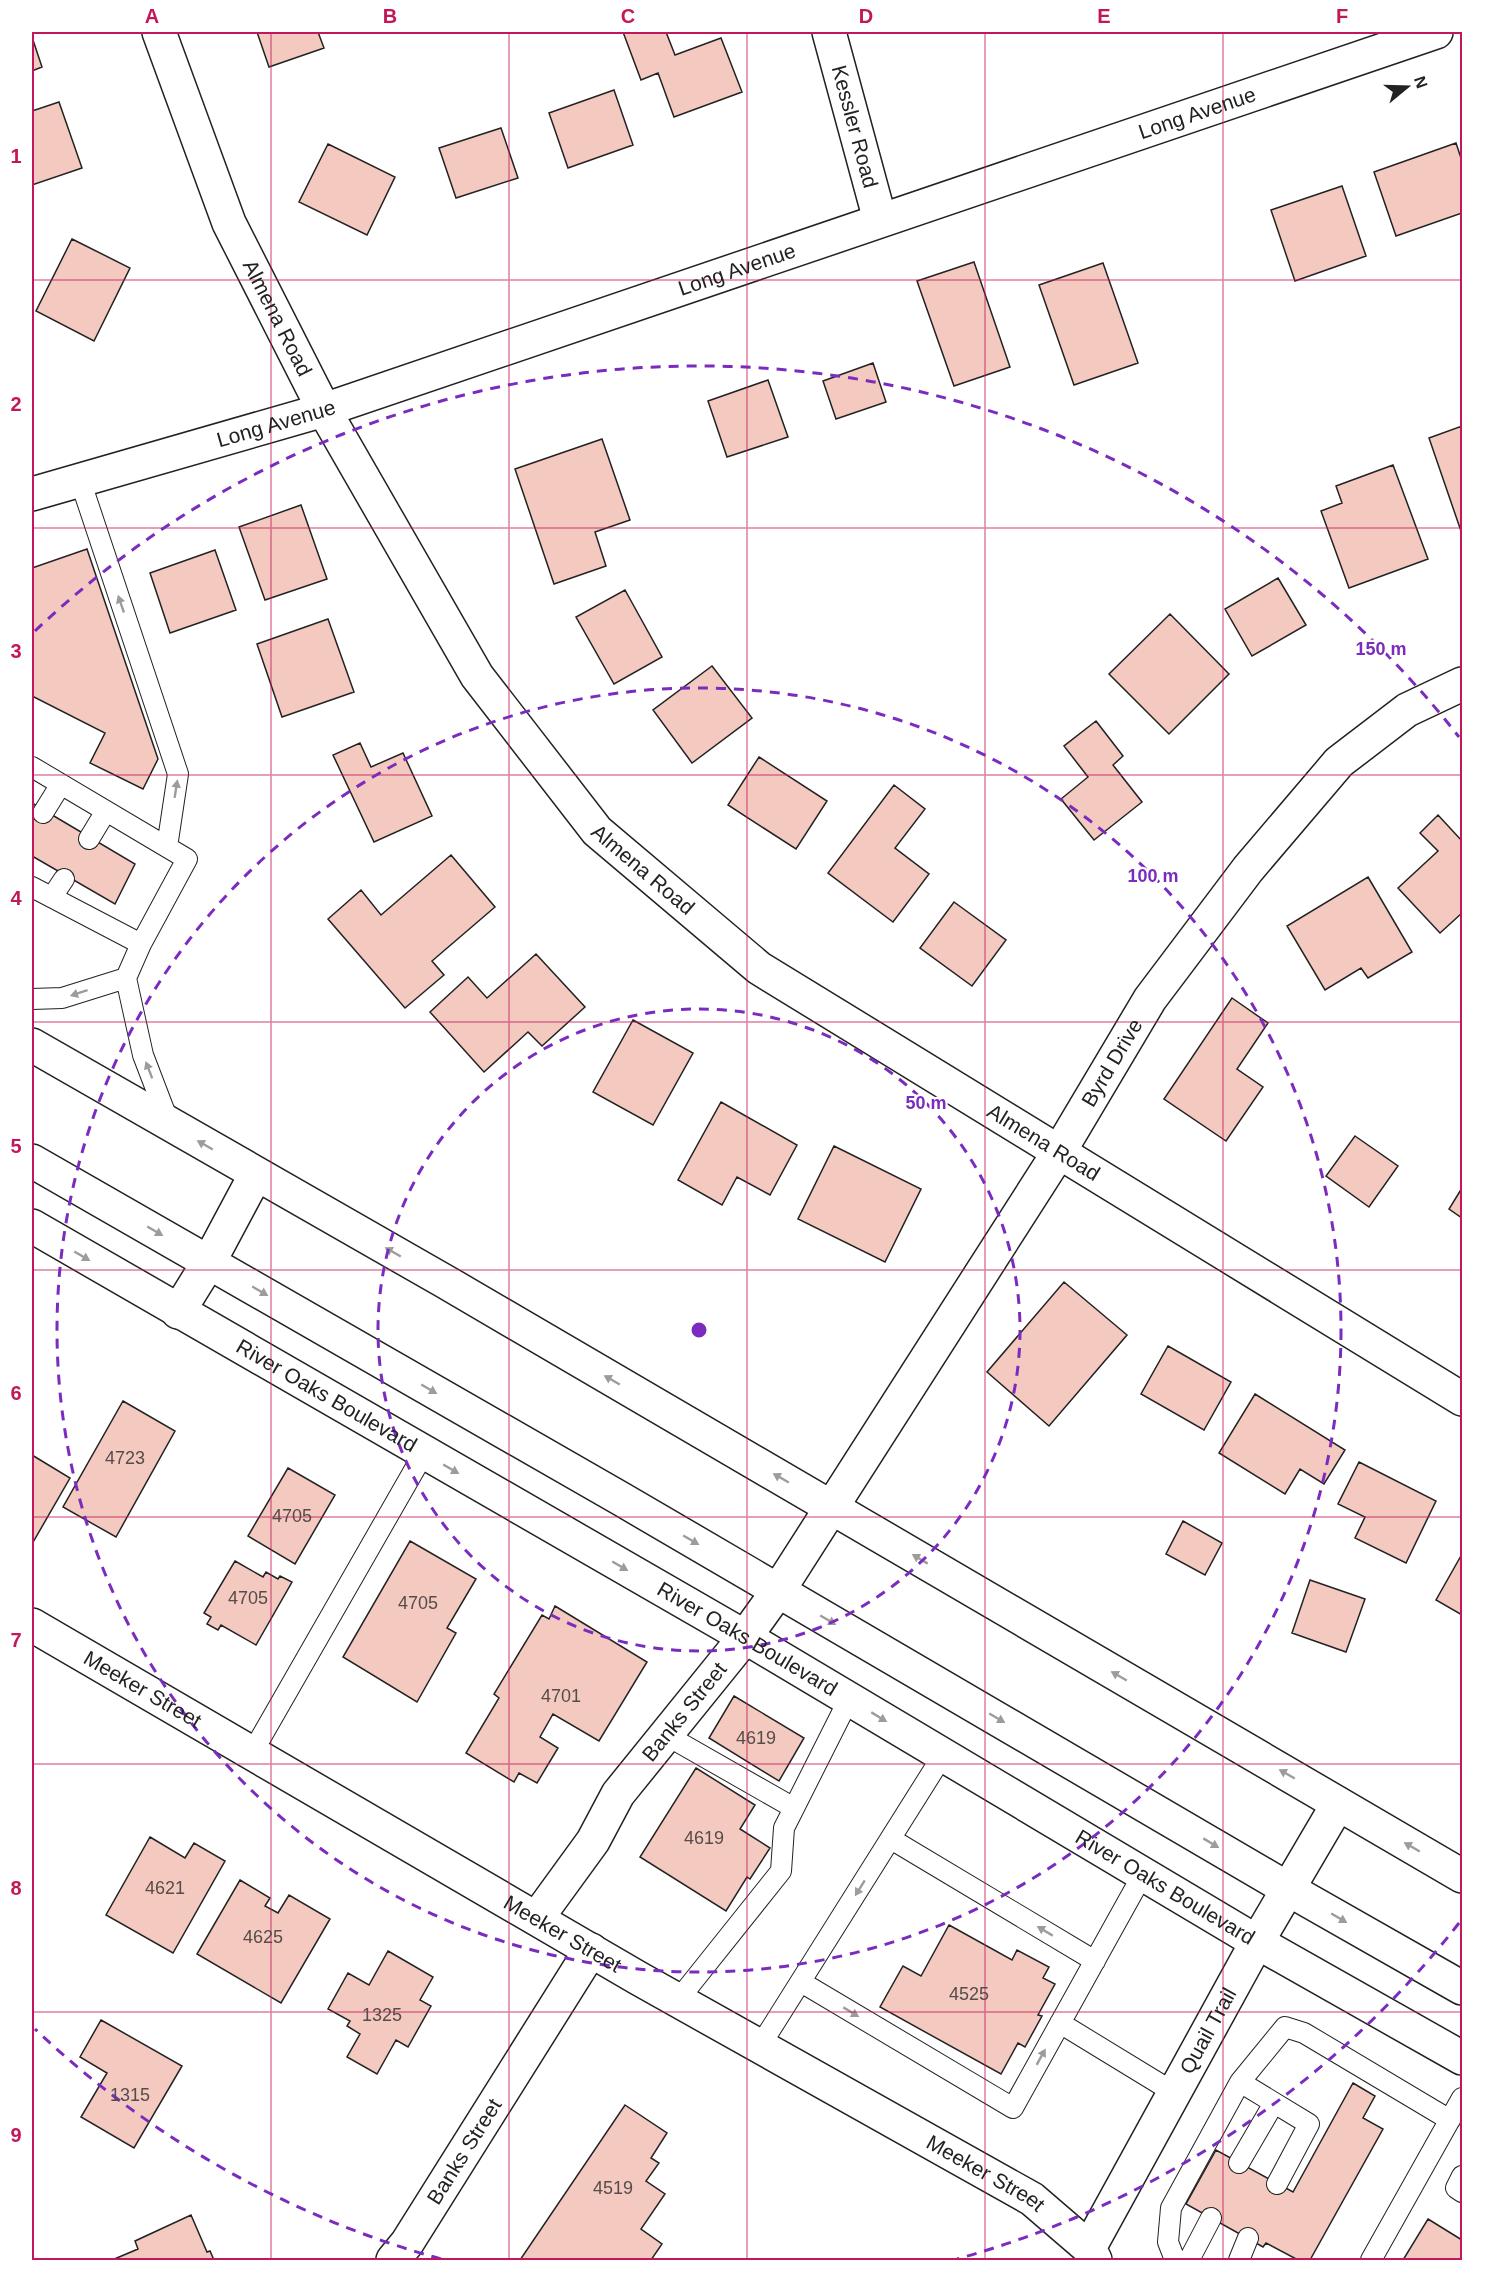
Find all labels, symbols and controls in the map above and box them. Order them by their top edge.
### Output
text: A [145,5,159,27]
text: B [383,5,397,27]
text: C [621,5,635,27]
text: D [859,5,873,27]
text: E [1097,5,1111,27]
text: F [1336,5,1348,27]
north arrow [1377,57,1437,117]
street label: Kessler Road [828,63,883,190]
text: N [1411,74,1431,91]
street label: Long Avenue [1135,82,1259,143]
text: 1 [10,145,22,167]
street label: Long Avenue [675,239,798,300]
street label: Almena Road [239,256,317,380]
text: 2 [10,393,22,415]
street label: Long Avenue [214,395,338,451]
one-way arrow [116,595,125,613]
text: 150 m [1355,639,1407,659]
text: 3 [10,640,22,662]
one-way arrow [172,779,181,798]
street label: Almena Road [587,819,699,919]
text: 100 m [1127,866,1179,886]
text: 4 [10,887,22,909]
one-way arrow [70,989,88,998]
street label: Byrd Drive [1077,1015,1147,1111]
one-way arrow [143,1060,153,1078]
text: 50 m [905,1093,947,1113]
street label: Almena Road [984,1099,1104,1185]
text: 5 [10,1135,22,1157]
one-way arrow [196,1140,213,1150]
one-way arrow [147,1226,163,1237]
one-way arrow [385,1247,401,1258]
one-way arrow [74,1251,91,1261]
one-way arrow [252,1286,268,1297]
centre of rings [689,1320,709,1340]
street label: River Oaks Boulevard [233,1334,421,1456]
one-way arrow [604,1374,620,1385]
text: 6 [10,1382,22,1404]
one-way arrow [421,1383,437,1394]
house number: 4723 [105,1448,145,1468]
one-way arrow [443,1464,460,1474]
one-way arrow [773,1472,789,1483]
house number: 4705 [272,1506,312,1526]
one-way arrow [683,1535,700,1545]
one-way arrow [912,1554,928,1565]
one-way arrow [612,1561,629,1571]
street label: River Oaks Boulevard [654,1577,842,1700]
house number: 4705 [228,1588,268,1608]
house number: 4705 [398,1593,438,1613]
one-way arrow [820,1615,836,1626]
text: 7 [10,1629,22,1651]
street label: Meeker Street [80,1646,206,1732]
street label: Banks Street [637,1657,731,1766]
one-way arrow [1110,1671,1127,1681]
house number: 4701 [541,1686,581,1706]
one-way arrow [871,1712,888,1722]
one-way arrow [989,1713,1005,1724]
house number: 4619 [736,1728,776,1748]
one-way arrow [1278,1769,1295,1779]
street label: River Oaks Boulevard [1072,1825,1259,1949]
house number: 4619 [684,1828,724,1848]
one-way arrow [1203,1838,1219,1849]
one-way arrow [1404,1841,1420,1852]
text: 8 [10,1877,22,1899]
house number: 4621 [145,1878,185,1898]
one-way arrow [854,1880,865,1896]
street label: Meeker Street [500,1890,626,1977]
one-way arrow [1331,1913,1348,1923]
one-way arrow [1036,1926,1053,1936]
house number: 4625 [243,1927,283,1947]
house number: 4525 [949,1984,989,2004]
street label: Quail Trail [1175,1984,1241,2078]
house number: 1325 [362,2005,402,2025]
one-way arrow [843,2006,859,2017]
one-way arrow [1036,2049,1047,2065]
house number: 1315 [110,2085,150,2105]
street label: Banks Street [422,2094,506,2208]
text: 9 [10,2124,22,2146]
street label: Meeker Street [923,2130,1050,2216]
house number: 4519 [593,2178,633,2198]

